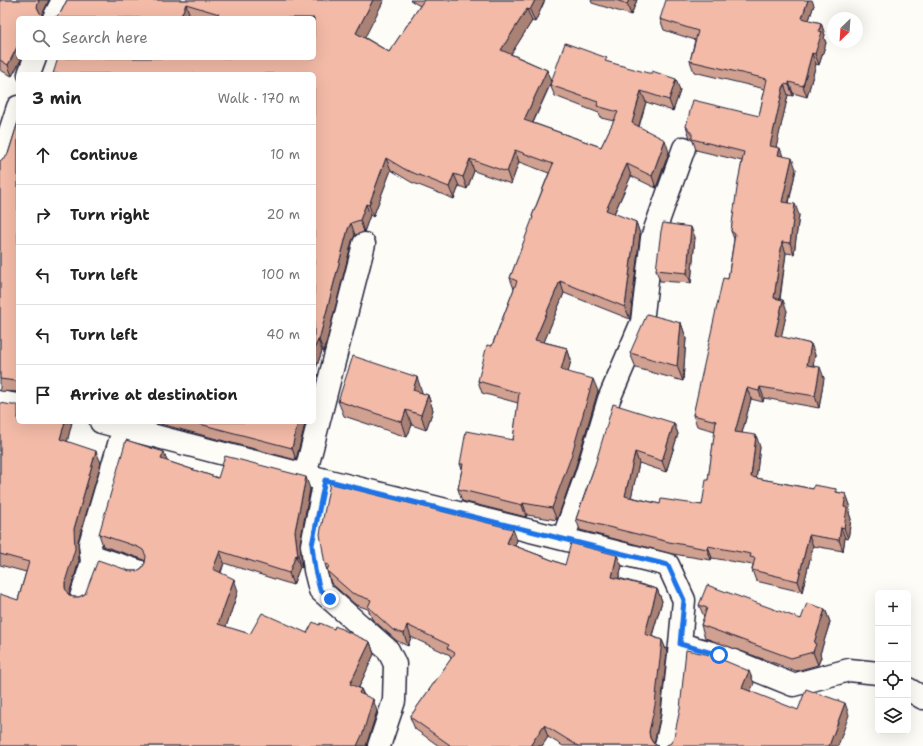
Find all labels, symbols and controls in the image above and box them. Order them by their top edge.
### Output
north arrow [827,12,863,48]
search box [16,16,316,60]
icon: search [30,27,52,49]
text: Search here [62,28,148,48]
text: 3 min [32,87,82,109]
text: Walk · 170 m [218,90,300,107]
icon: ahead [32,144,54,166]
text: Continue [70,145,138,165]
text: 10 m [270,146,300,163]
icon: right [32,204,54,226]
text: Turn right [70,205,150,225]
text: 20 m [267,206,300,223]
icon: left [32,264,54,286]
text: Turn left [70,265,138,285]
text: 100 m [261,266,300,283]
icon: left [32,324,54,346]
text: Turn left [70,325,138,345]
text: 40 m [266,326,300,343]
icon: arrive [32,384,54,406]
text: Arrive at destination [70,385,238,405]
route end [321,590,339,608]
map controls [875,590,911,734]
button: + [875,590,911,626]
button: − [875,626,911,662]
route start [710,646,728,664]
button: locate [875,662,911,698]
button: layers [875,698,911,734]

